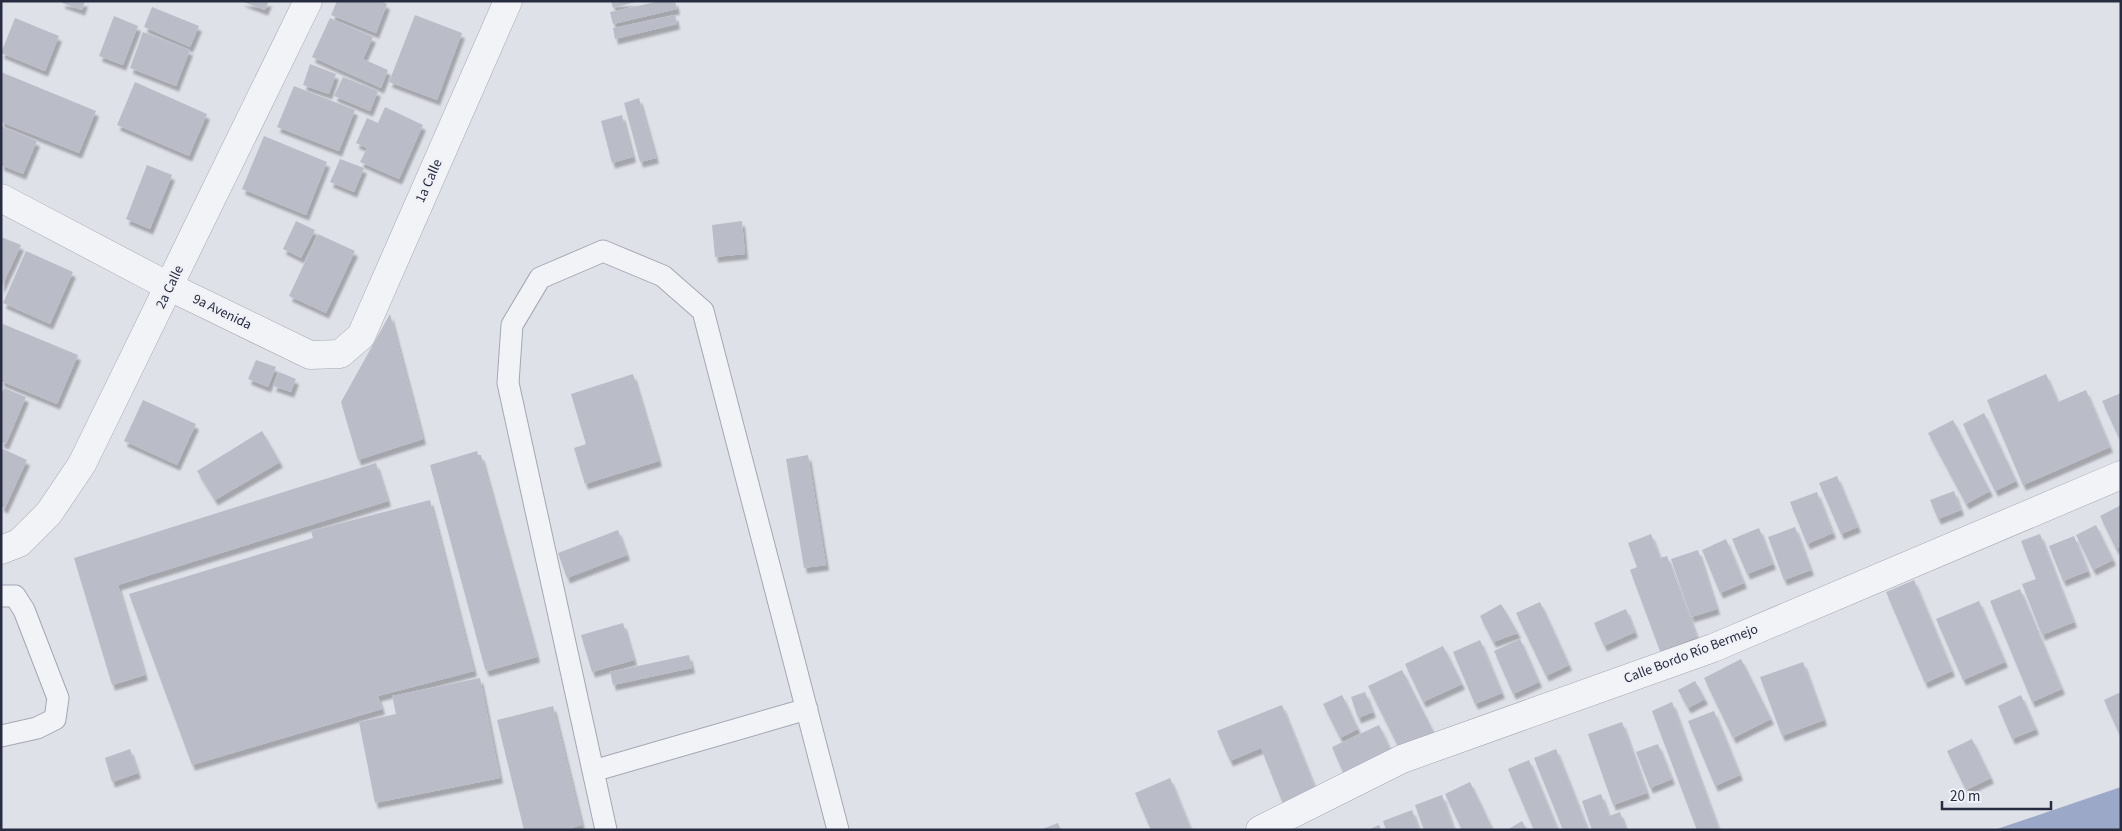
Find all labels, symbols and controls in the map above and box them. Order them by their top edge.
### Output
street label: 1a Calle [411,156,448,206]
street label: 2a Calle [151,262,189,312]
street label: 9a Avenida [189,289,255,335]
street label: Calle Bordo Río Bermejo [1621,619,1761,689]
scale bar [1942,778,2051,810]
text: 20 m [1950,786,1980,807]

